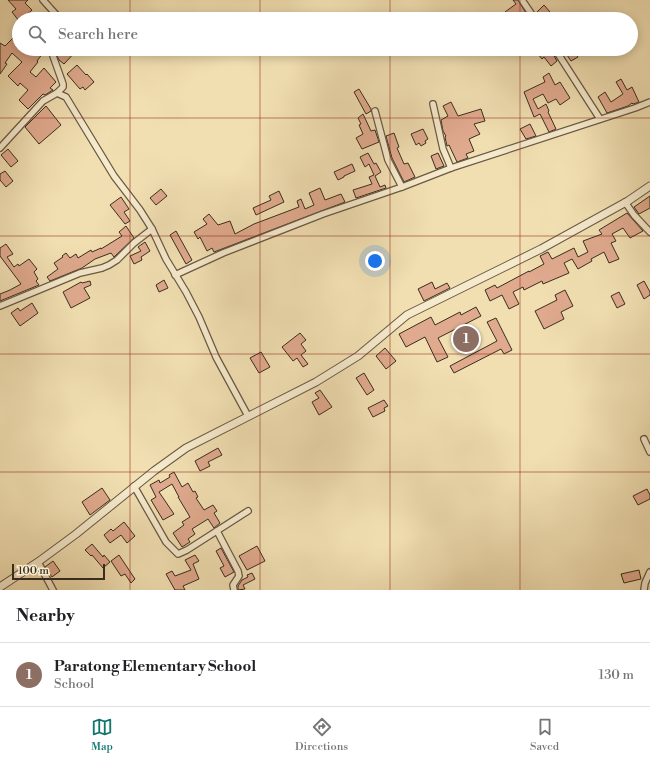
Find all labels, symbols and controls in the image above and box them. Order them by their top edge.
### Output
search box [12,12,638,56]
icon: search [26,23,48,45]
text: Search here [58,25,138,44]
your location [365,251,385,271]
pin: 1 [453,324,479,354]
scale bar [12,562,105,581]
text: 100 m [18,564,49,578]
text: Nearby [16,605,75,627]
text: Paratong Elementary School [54,657,256,676]
text: 1 [26,667,32,683]
text: 130 m [599,667,634,683]
text: School [54,676,94,692]
tab: Map [91,716,113,754]
tab: Directions [295,716,348,754]
tab: Saved [530,716,559,754]

